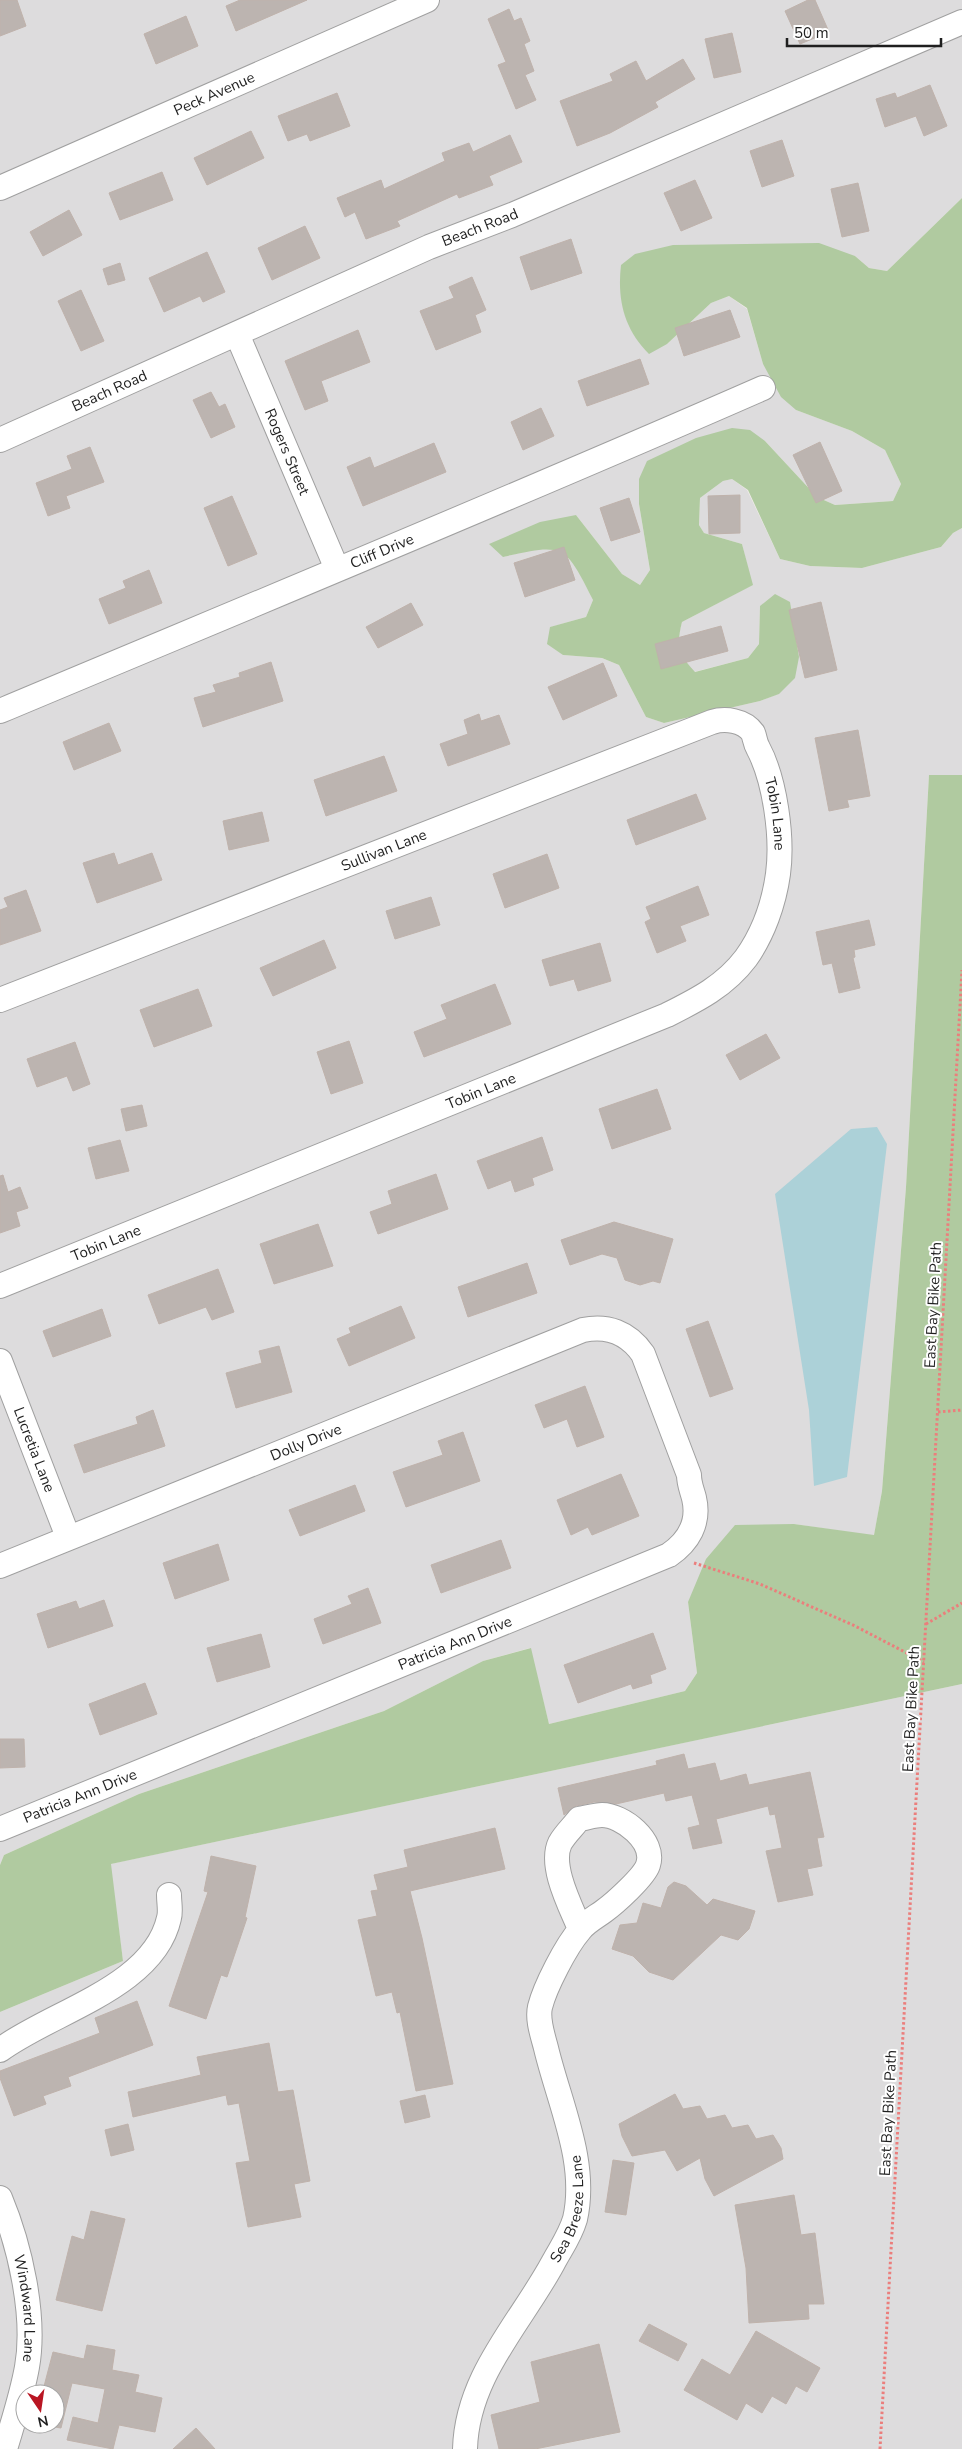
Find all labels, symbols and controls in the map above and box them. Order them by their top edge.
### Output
scale bar [787,15,941,47]
text: 50 m [794,23,829,43]
street label: Peck Avenue [171,67,258,120]
street label: Beach Road [439,204,521,251]
street label: Beach Road [69,365,150,416]
street label: Rogers Street [260,405,315,499]
street label: Cliff Drive [347,529,417,573]
street label: Tobin Lane [760,775,790,851]
street label: Sullivan Lane [338,824,430,876]
street label: Tobin Lane [443,1068,519,1114]
street label: Tobin Lane [68,1220,144,1266]
street label: East Bay Bike Path [920,1242,946,1368]
street label: Lucretia Lane [9,1404,60,1495]
street label: Dolly Drive [267,1419,345,1466]
street label: Patricia Ann Drive [395,1611,515,1675]
street label: East Bay Bike Path [898,1646,924,1772]
street label: Patricia Ann Drive [20,1764,140,1828]
street label: East Bay Bike Path [875,2050,901,2176]
street label: Sea Breeze Lane [545,2154,588,2266]
street label: Windward Lane [9,2253,40,2363]
north arrow [15,2384,65,2434]
text: N [36,2411,50,2432]

